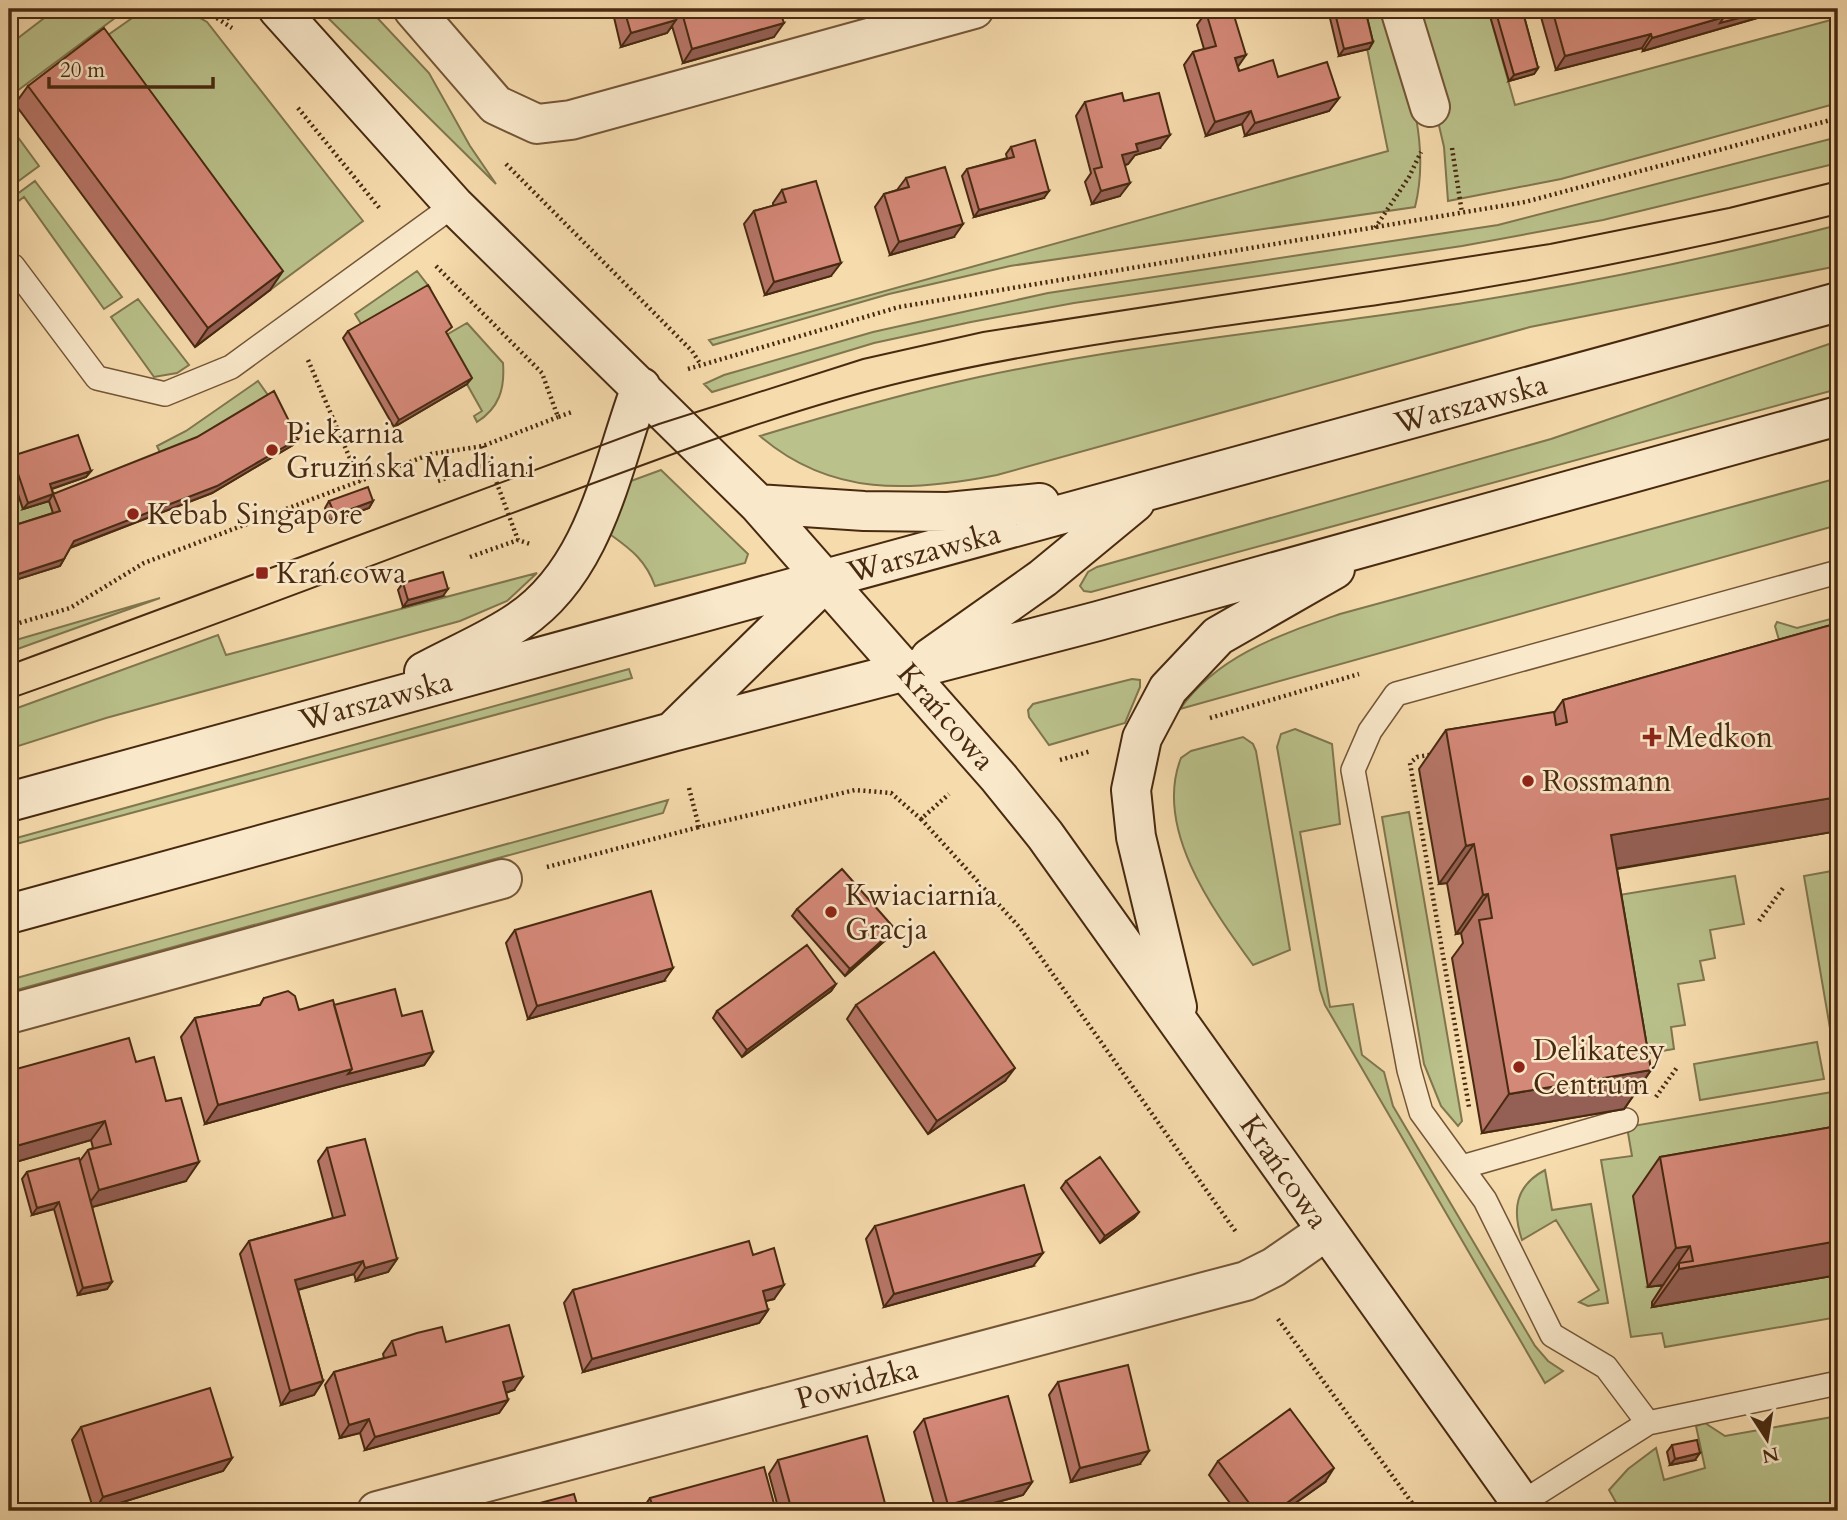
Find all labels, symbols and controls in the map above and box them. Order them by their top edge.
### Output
scale bar [49,46,214,90]
text: 20 m [60,56,105,85]
street label: Warszawska [1389,364,1552,444]
place label: Piekarnia Gruzińska Madliani [286,413,535,488]
marker: Piekarnia Gruzińska Madliani [264,442,280,458]
place label: Kebab Singapore [147,494,363,535]
marker: Kebab Singapore [125,506,141,522]
street label: Warszawska [842,513,1005,593]
place label: Krańcowa [276,553,406,594]
marker: Krańcowa [254,565,270,581]
street label: Krańcowa [888,654,1004,780]
street label: Warszawska [294,661,457,741]
place label: Medkon [1666,717,1773,758]
marker: Medkon [1644,729,1660,745]
place label: Rossmann [1542,761,1672,802]
marker: Rossmann [1520,773,1536,789]
place label: Kwiaciarnia Gracja [845,875,997,950]
marker: Kwiaciarnia Gracja [823,904,839,920]
place label: Delikatesy Centrum [1533,1030,1665,1105]
marker: Delikatesy Centrum [1511,1059,1527,1075]
street label: Krańcowa [1230,1107,1338,1237]
street label: Powidzka [791,1348,923,1420]
north arrow [1731,1404,1801,1474]
text: N [1759,1440,1781,1469]

